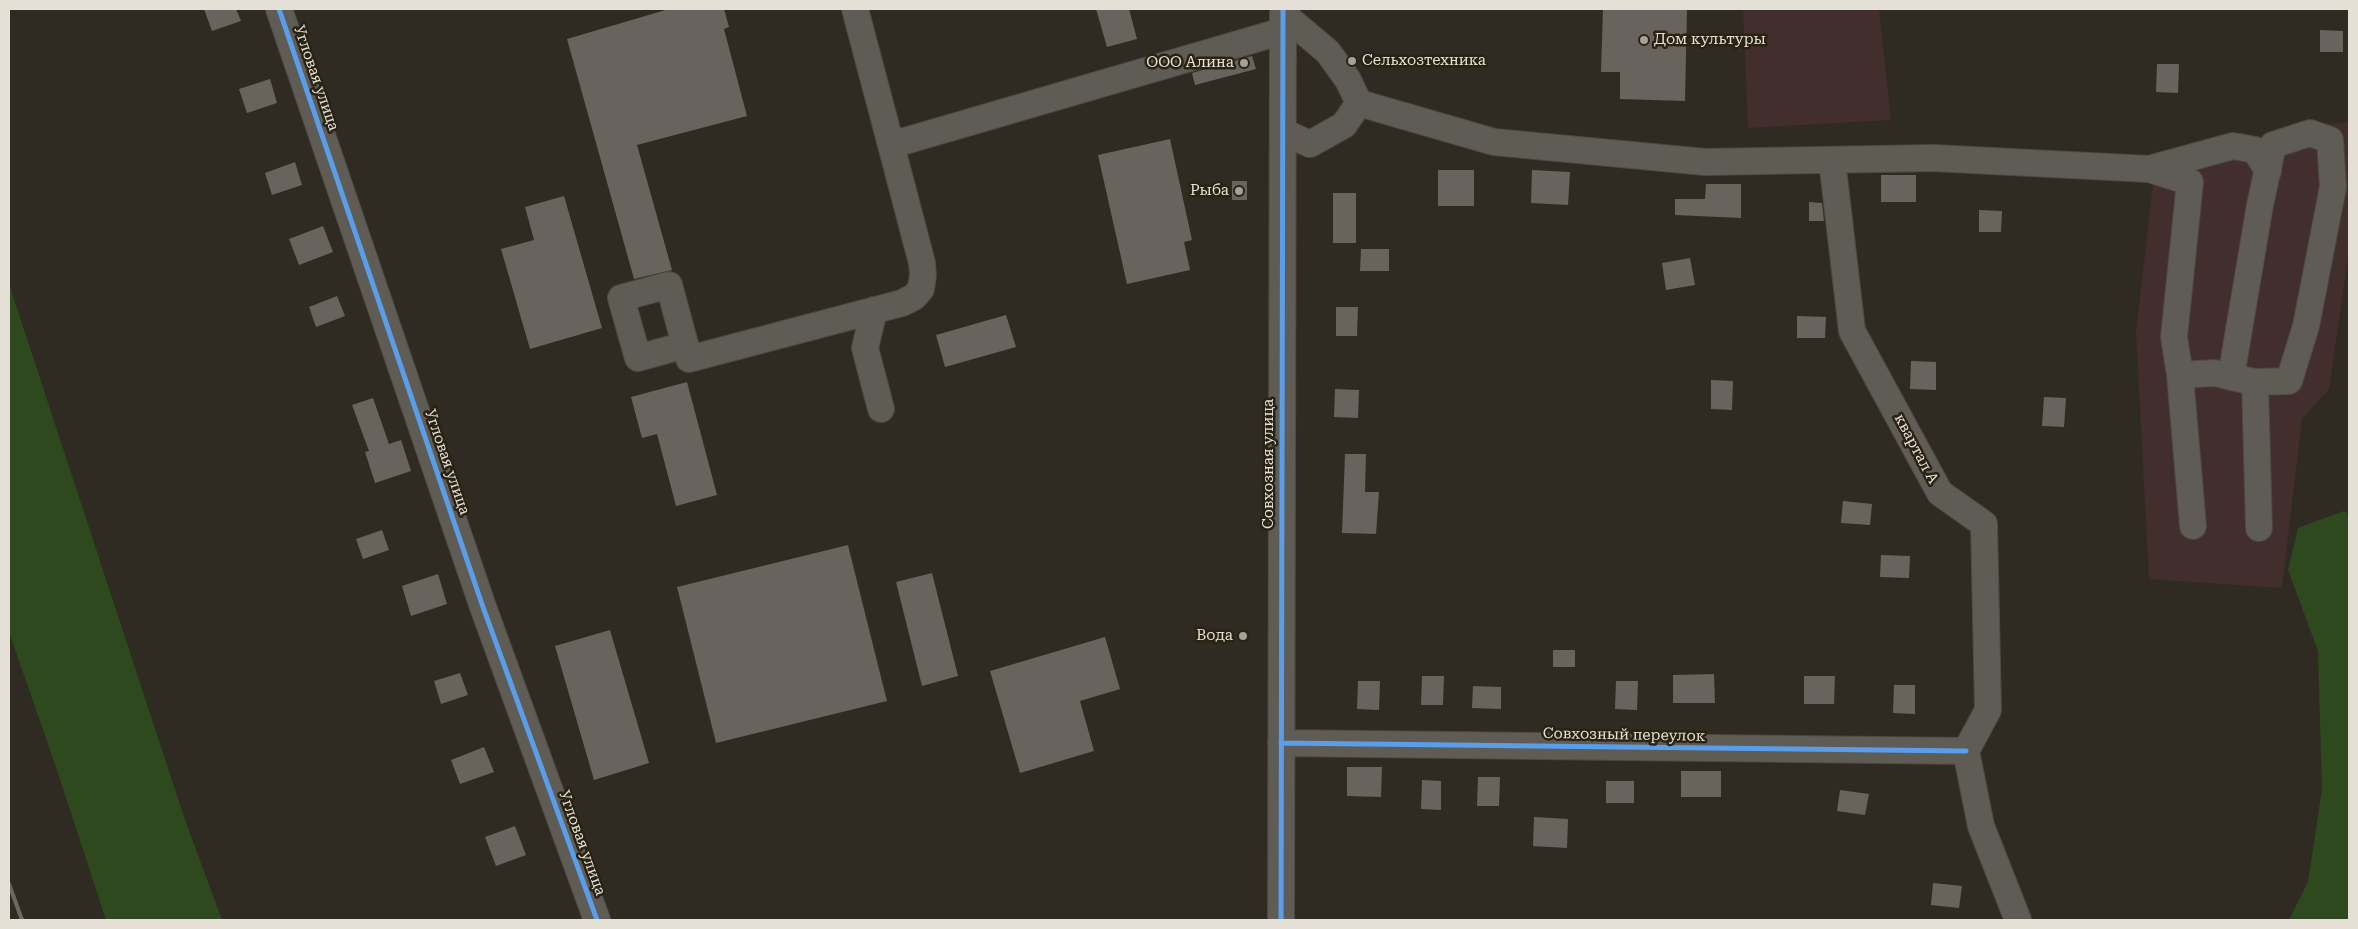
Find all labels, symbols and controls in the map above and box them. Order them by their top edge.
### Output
street label: Угловая улица [290,23,342,133]
place label: Дом культуры [1654,31,1766,49]
marker: Дом культуры [1638,34,1650,46]
place label: Сельхозтехника [1362,52,1486,70]
place label: ООО Алина [1146,54,1234,72]
marker: Сельхозтехника [1346,55,1358,67]
marker: ООО Алина [1238,57,1250,69]
place label: Рыба [1190,182,1229,200]
marker: Рыба [1233,185,1245,197]
street label: Совхозная улица [1260,399,1278,529]
street label: Угловая улица [421,407,473,517]
street label: квартал А [1890,411,1942,487]
place label: Вода [1196,627,1233,645]
marker: Вода [1237,630,1249,642]
street label: Совхозный переулок [1543,725,1705,745]
street label: Угловая улица [555,788,609,898]

